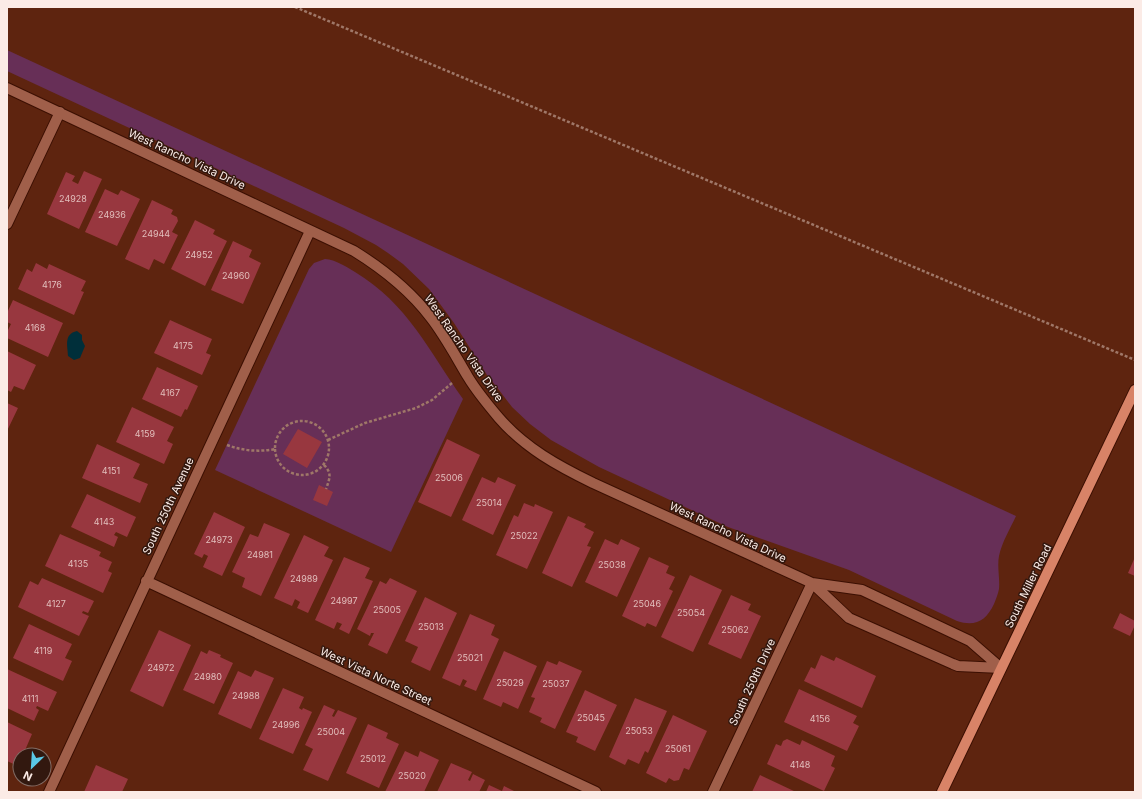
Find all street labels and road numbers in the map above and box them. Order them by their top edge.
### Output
street label: West Rancho Vista Drive [126,126,248,192]
street label: West Rancho Vista Drive [422,292,506,404]
street label: South 250th Avenue [139,455,197,557]
street label: West Rancho Vista Drive [667,499,789,565]
street label: South Miller Road [1002,542,1054,630]
street label: South 250th Drive [726,636,778,728]
street label: West Vista Norte Street [318,644,434,708]

